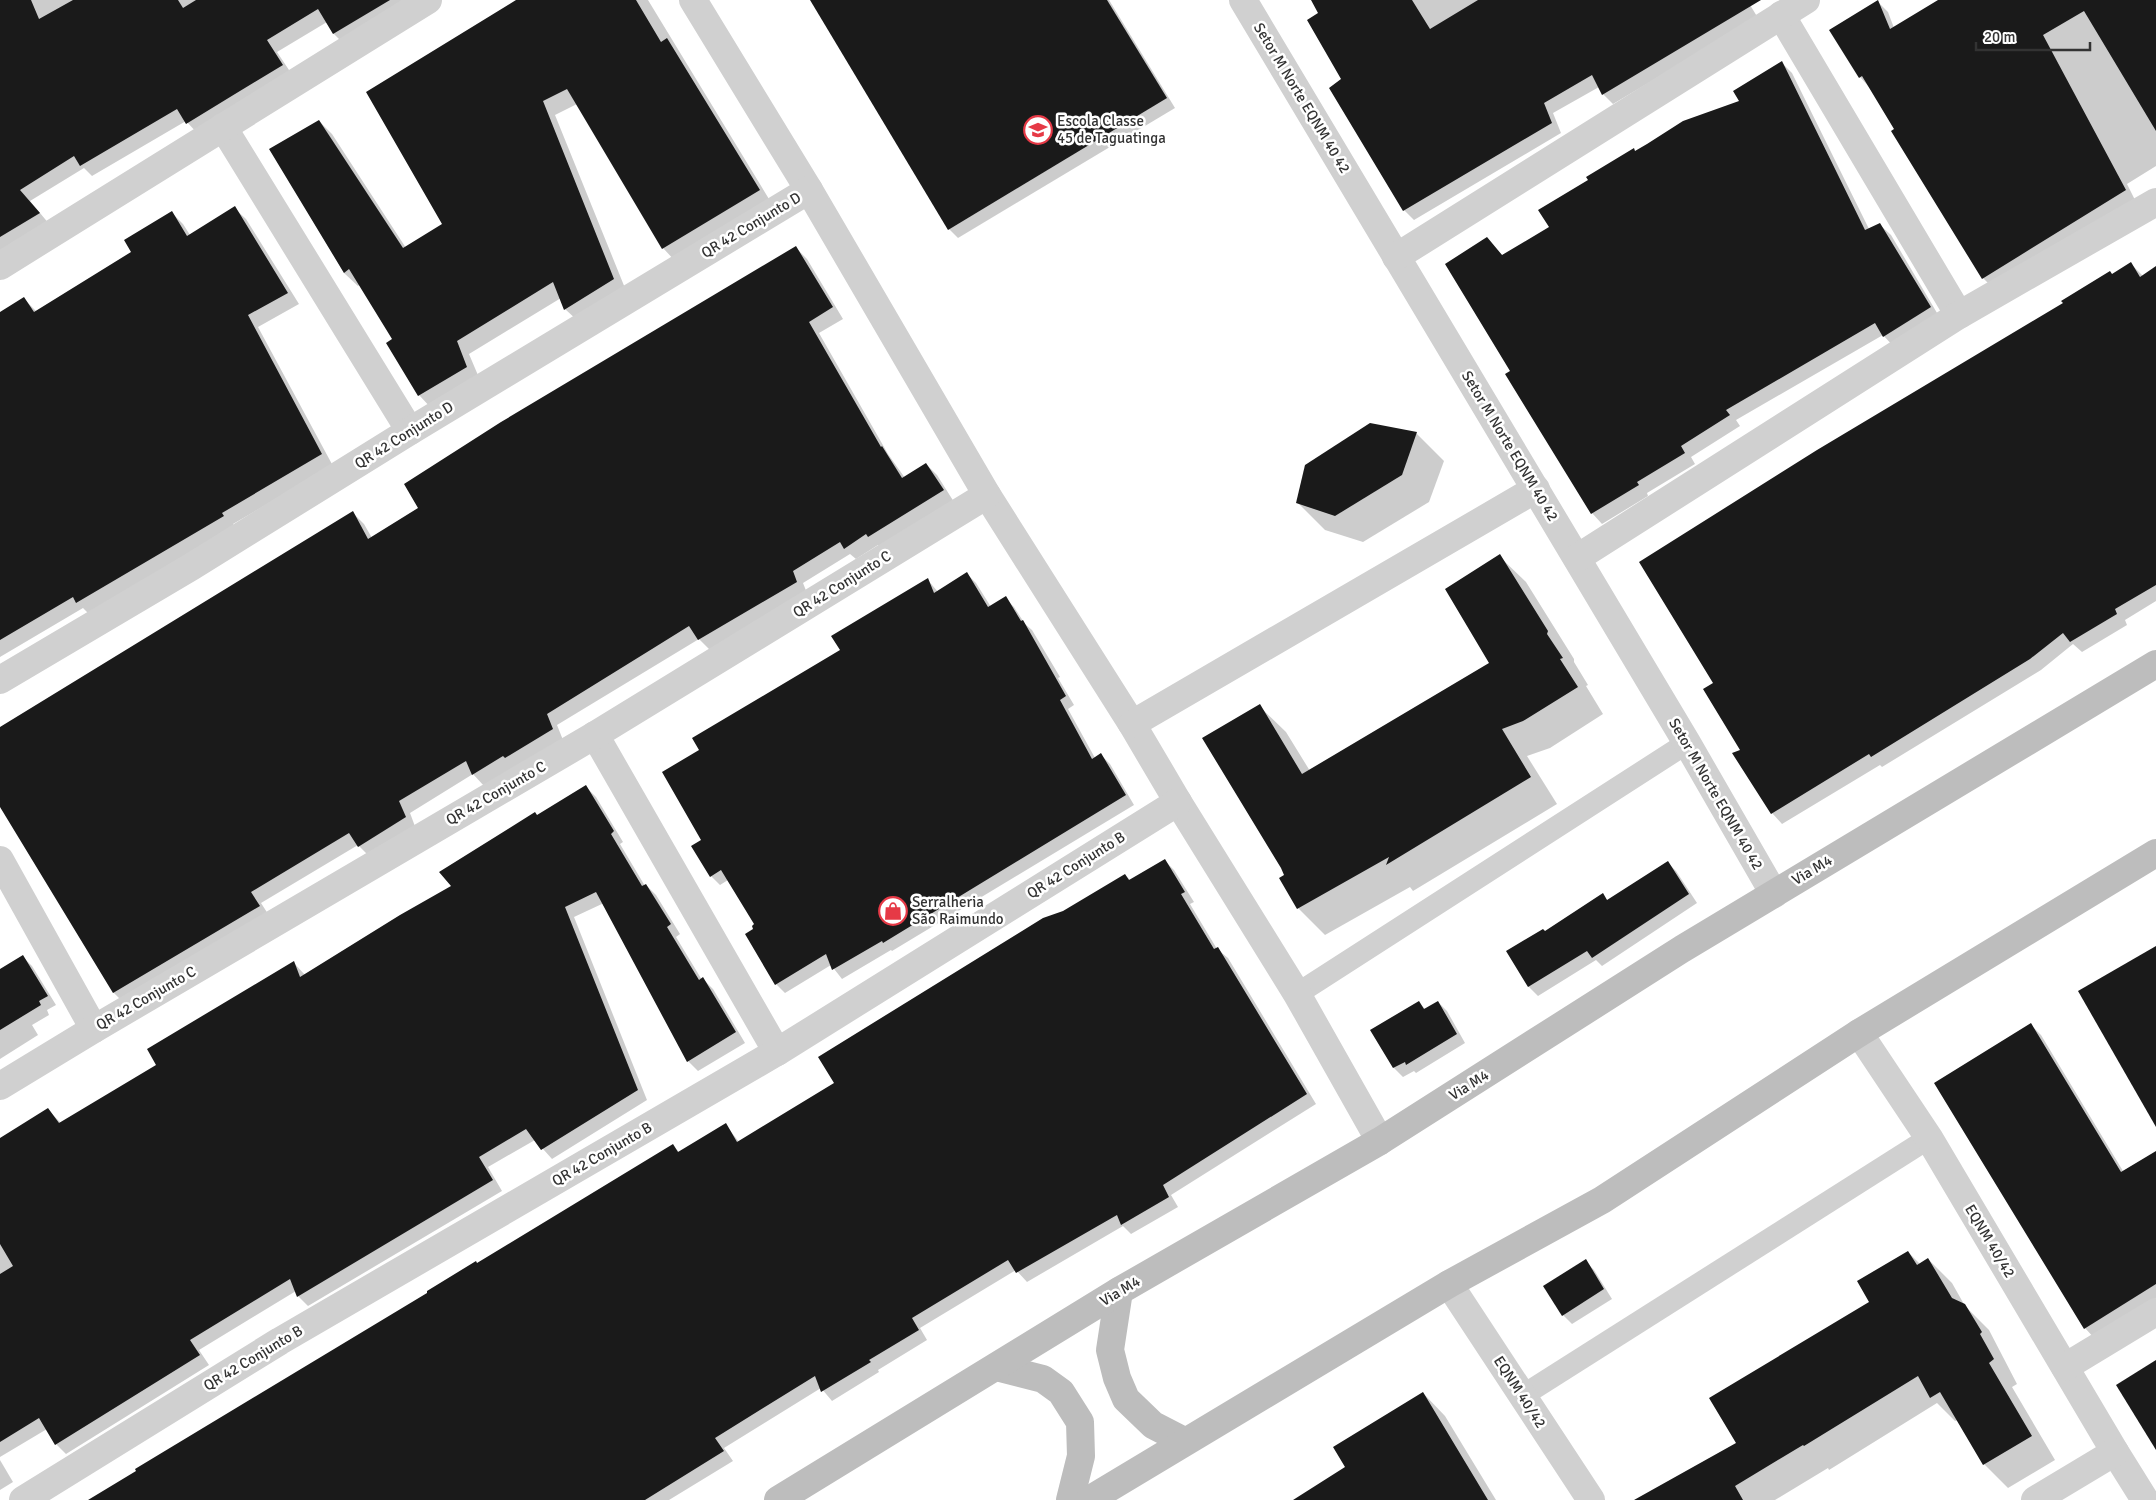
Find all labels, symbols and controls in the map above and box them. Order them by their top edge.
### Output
street label: Setor M Norte EQNM 40 42 [1250,20,1354,176]
scale bar [1976,20,2090,52]
text: 20 m [1984,28,2015,46]
place label: Escola Classe 45 de Taguatinga [1057,112,1166,147]
school or university icon: Escola Classe 45 de Taguatinga [1023,115,1053,145]
street label: QR 42 Conjunto D [698,188,804,262]
street label: Setor M Norte EQNM 40 42 [1458,368,1562,524]
street label: QR 42 Conjunto D [351,397,457,473]
street label: QR 42 Conjunto C [790,547,894,621]
street label: Setor M Norte EQNM 40 42 [1665,715,1767,873]
street label: QR 42 Conjunto C [443,757,549,829]
street label: QR 42 Conjunto B [1024,828,1128,902]
street label: Via M4 [1789,851,1835,889]
place label: Serralheria São Raimundo [912,893,1004,928]
shop icon: Serralheria São Raimundo [878,896,908,926]
street label: QR 42 Conjunto C [93,962,199,1034]
street label: Via M4 [1446,1066,1492,1104]
street label: QR 42 Conjunto B [549,1118,655,1190]
street label: EQNM 40/42 [1961,1201,2019,1281]
street label: Via M4 [1097,1272,1143,1310]
street label: QR 42 Conjunto B [200,1321,306,1395]
street label: EQNM 40/42 [1490,1353,1550,1431]

